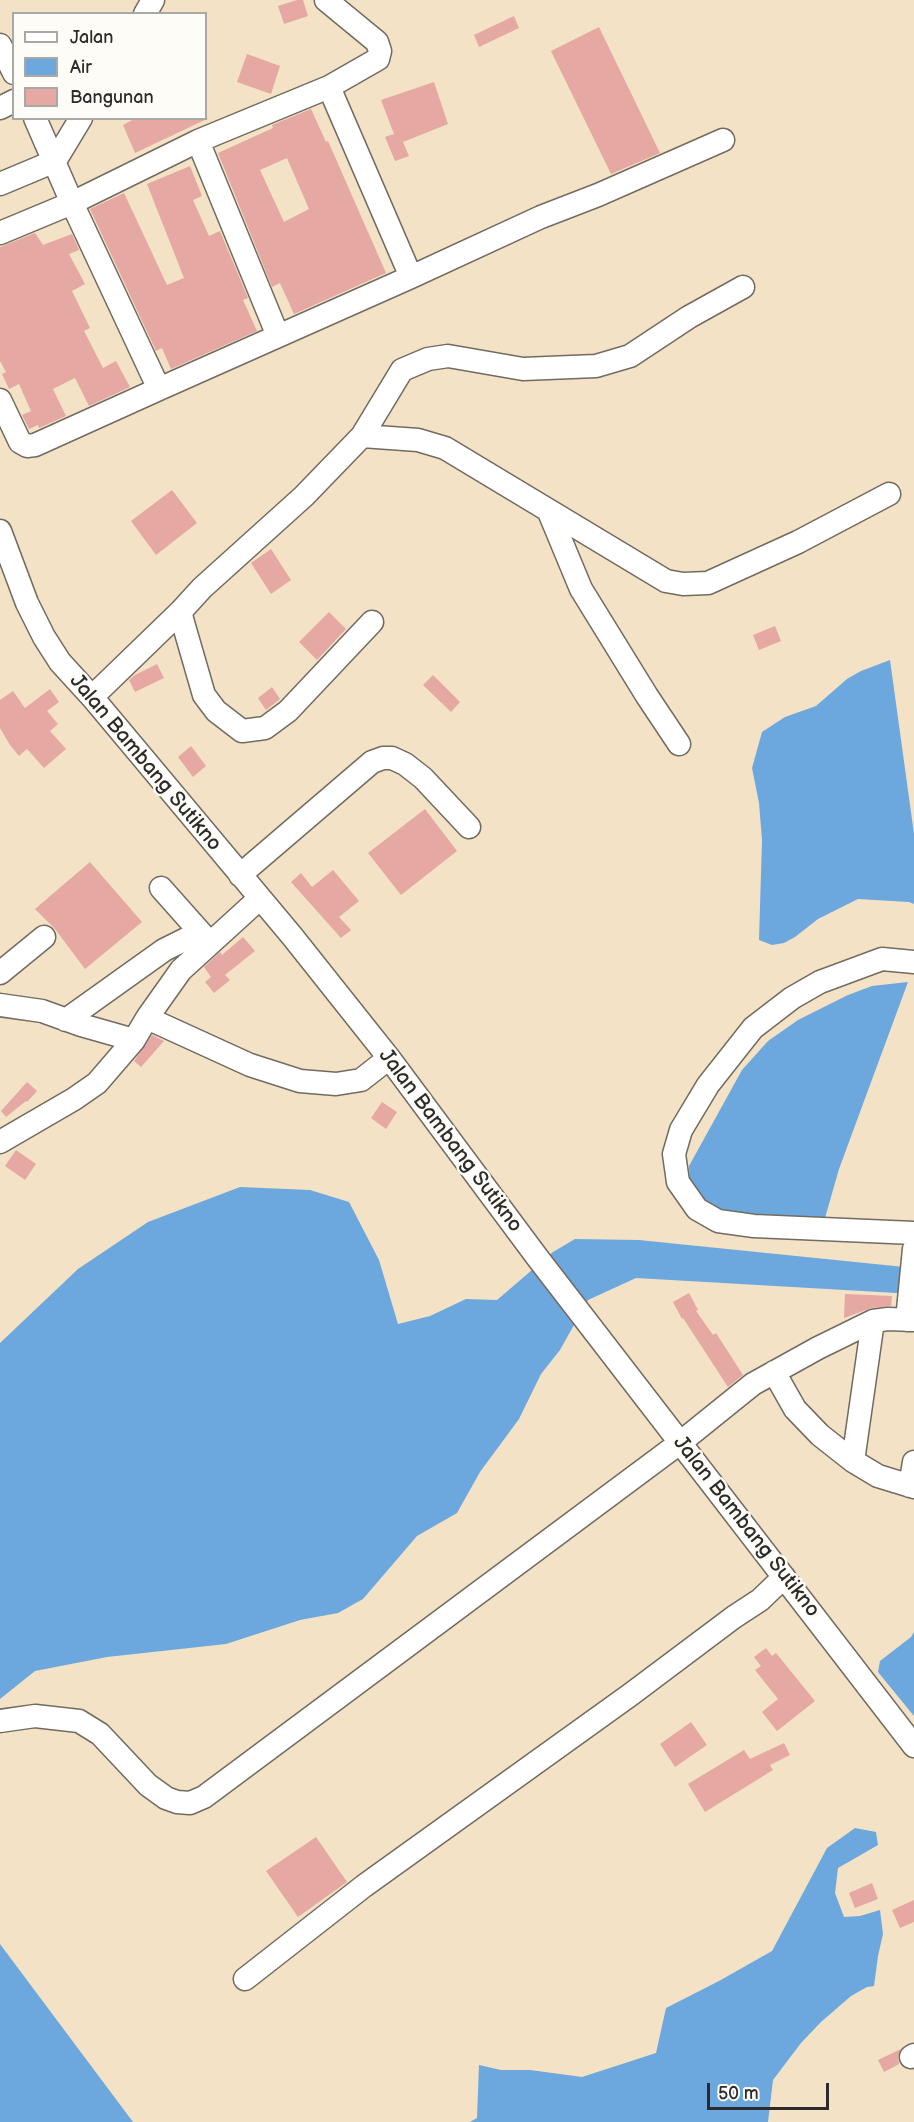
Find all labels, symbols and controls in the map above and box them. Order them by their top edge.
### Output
legend [12,12,207,120]
text: Jalan [70,27,113,48]
text: Air [70,57,92,78]
text: Bangunan [70,87,154,108]
street label: Jalan Bambang Sutikno [64,669,226,857]
street label: Jalan Bambang Sutikno [373,1044,527,1238]
street label: Jalan Bambang Sutikno [667,1431,825,1623]
scale bar [710,2071,832,2109]
text: 50 m [718,2083,759,2104]

